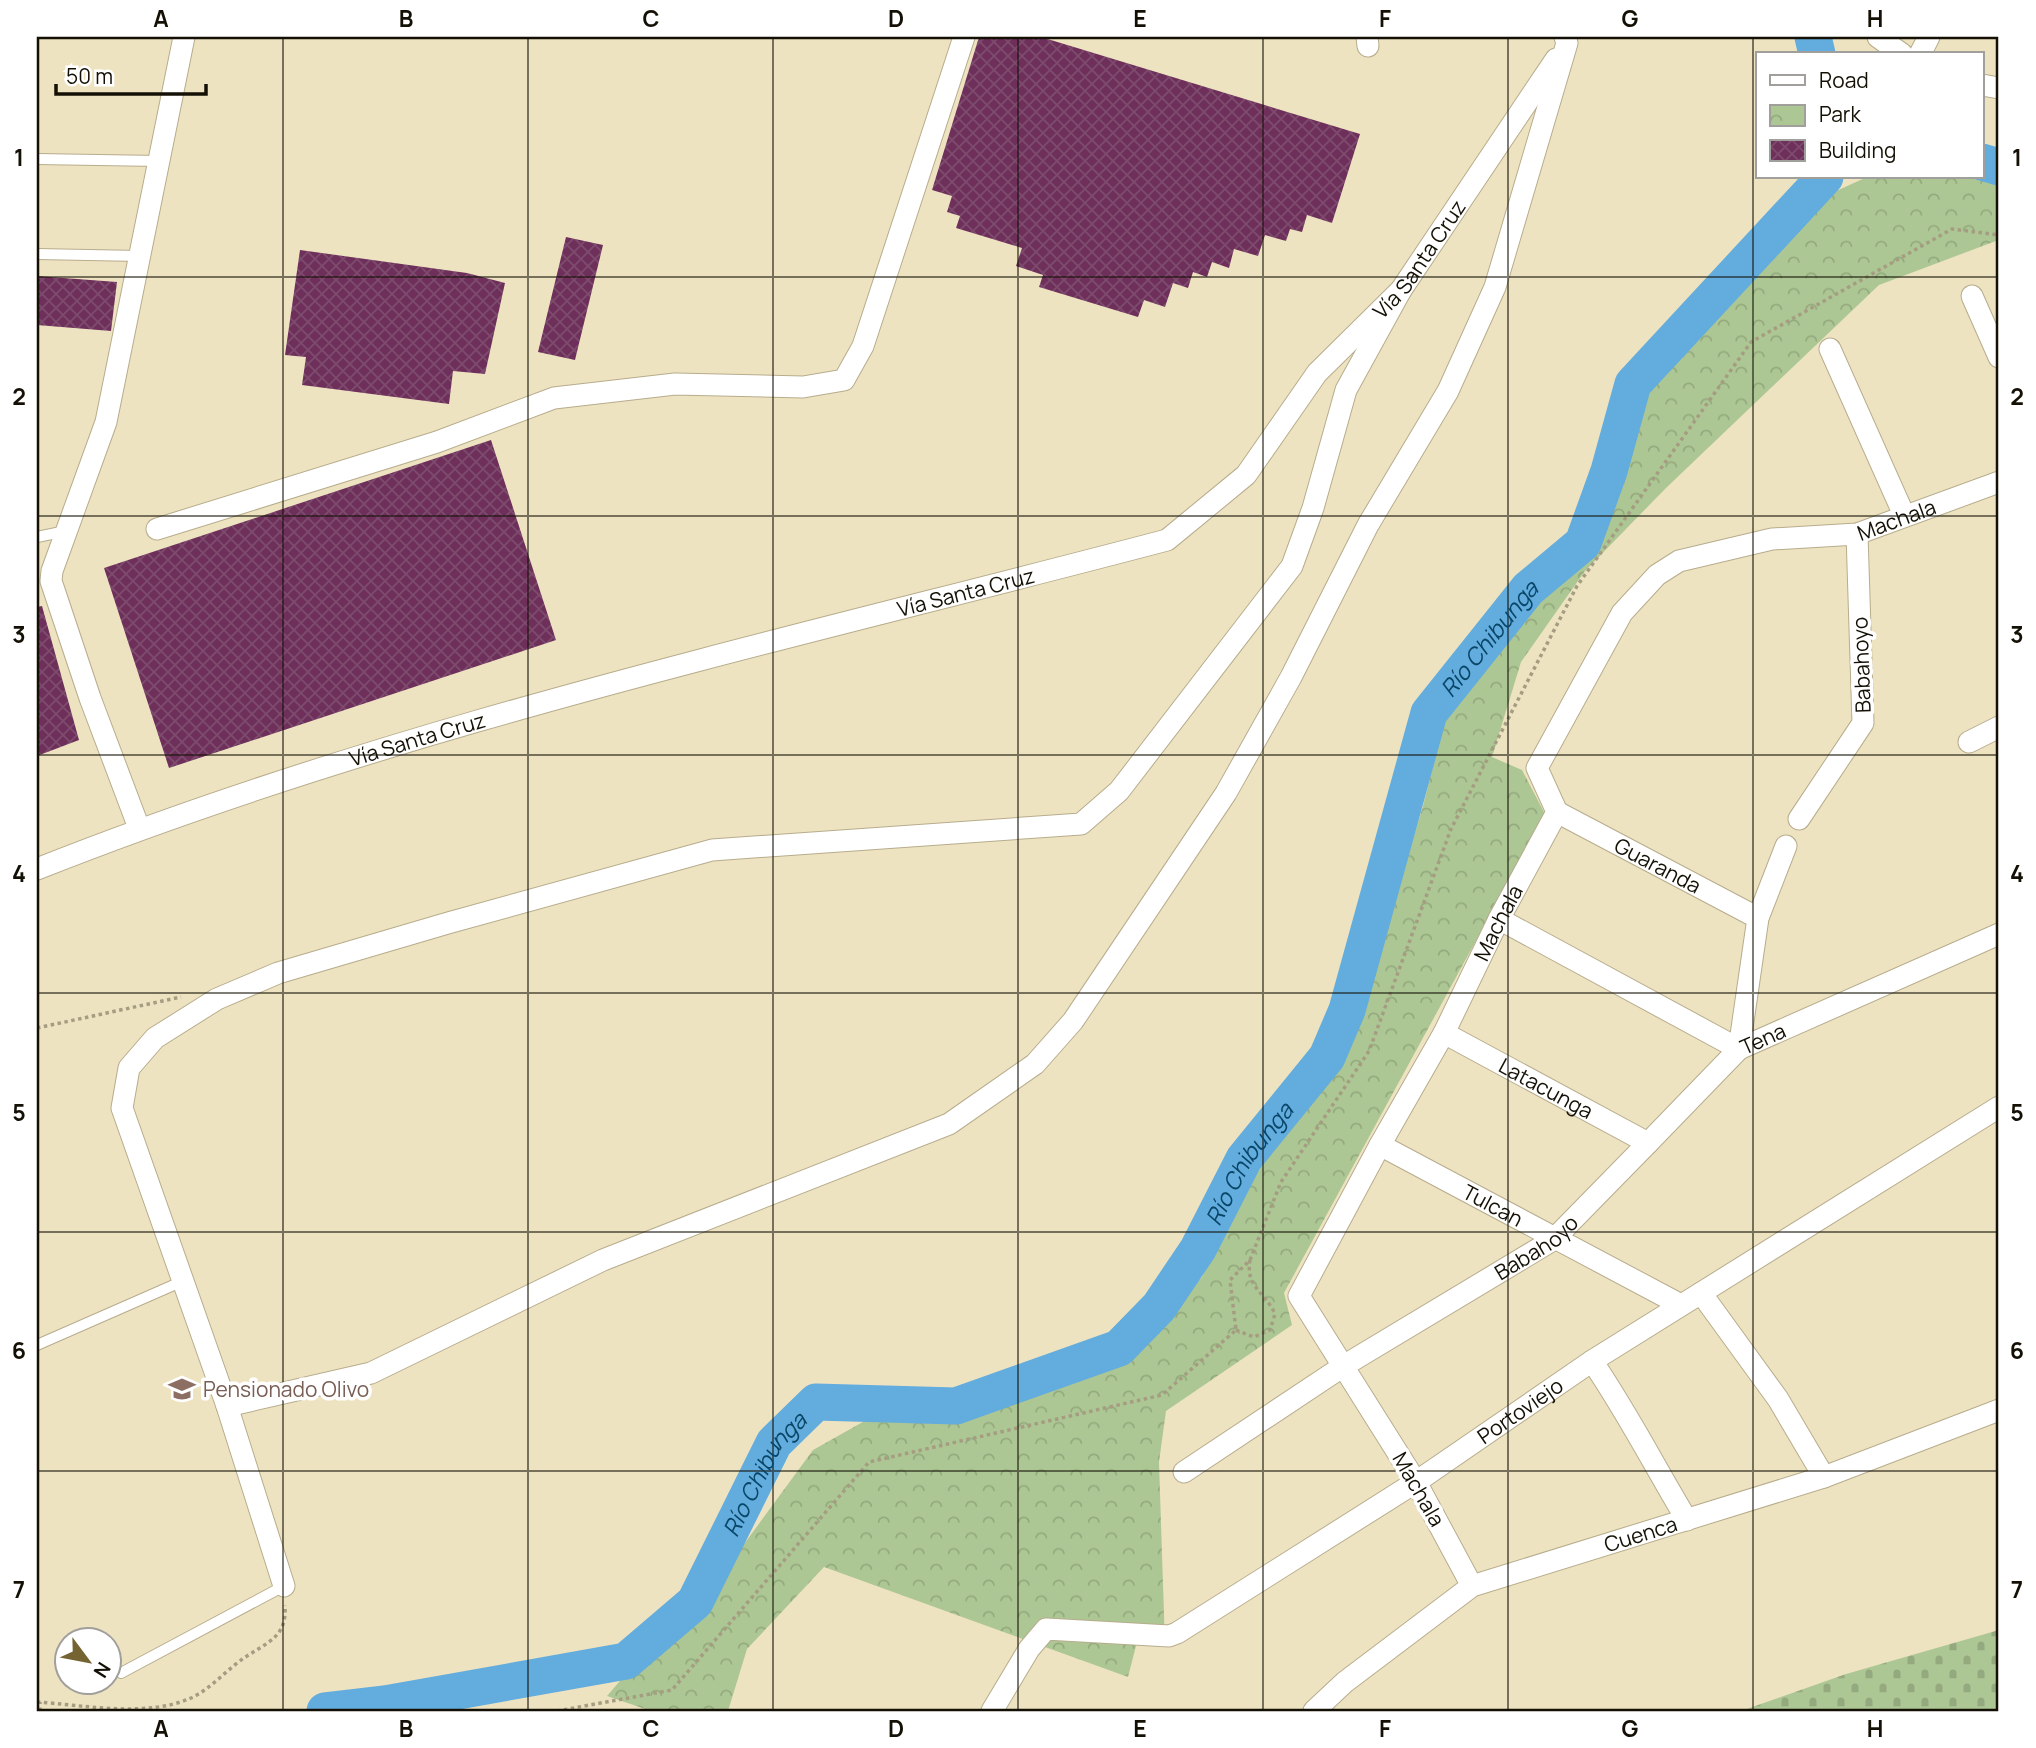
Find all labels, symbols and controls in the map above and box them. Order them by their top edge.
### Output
text: A [153,2,169,34]
text: B [399,2,413,34]
text: C [643,2,660,34]
text: D [888,2,904,34]
text: E [1133,2,1147,34]
text: F [1379,2,1391,34]
text: G [1622,2,1639,34]
text: H [1867,2,1883,34]
scale bar [56,52,206,96]
legend [1756,52,1983,178]
text: 50 m [66,62,113,90]
text: Road [1819,66,1869,94]
text: Park [1819,100,1861,128]
text: Building [1819,136,1896,164]
text: 1 [14,141,24,173]
text: 1 [2012,141,2022,173]
street label: Vía Santa Cruz [1366,194,1472,324]
text: 2 [12,380,26,412]
text: 2 [2010,380,2024,412]
street label: Machala [1853,492,1940,547]
street label: Vía Santa Cruz [894,561,1037,623]
water label: Río Chibunga [1432,571,1545,703]
street label: Babahoyo [1845,616,1877,714]
text: 3 [12,618,26,650]
text: 3 [2010,618,2024,650]
street label: Vía Santa Cruz [346,706,489,773]
street label: Guaranda [1610,831,1706,900]
text: 4 [12,857,26,889]
text: 4 [2010,857,2024,889]
street label: Machala [1467,880,1529,965]
street label: Tena [1736,1016,1790,1061]
street label: Latacunga [1494,1051,1598,1125]
water label: Río Chibunga [1197,1094,1301,1230]
text: 5 [12,1096,26,1128]
text: 5 [2010,1096,2024,1128]
street label: Tulcan [1458,1178,1528,1233]
street label: Babahoyo [1489,1209,1584,1286]
text: 6 [12,1334,26,1366]
text: 6 [2010,1334,2024,1366]
street label: Portoviejo [1472,1371,1568,1450]
school or university icon: Pensionado Olivo [167,1374,197,1404]
place label: Pensionado Olivo [203,1375,369,1403]
water label: Río Chibunga [714,1403,814,1542]
street label: Machala [1386,1447,1452,1531]
street label: Cuenca [1600,1509,1680,1558]
text: 7 [13,1573,25,1605]
text: 7 [2011,1573,2023,1605]
north arrow [52,1626,122,1696]
text: N [88,1657,117,1683]
text: A [153,1712,169,1744]
text: B [399,1712,413,1744]
text: C [643,1712,660,1744]
text: D [888,1712,904,1744]
text: E [1133,1712,1147,1744]
text: F [1379,1712,1391,1744]
text: G [1622,1712,1639,1744]
text: H [1867,1712,1883,1744]

